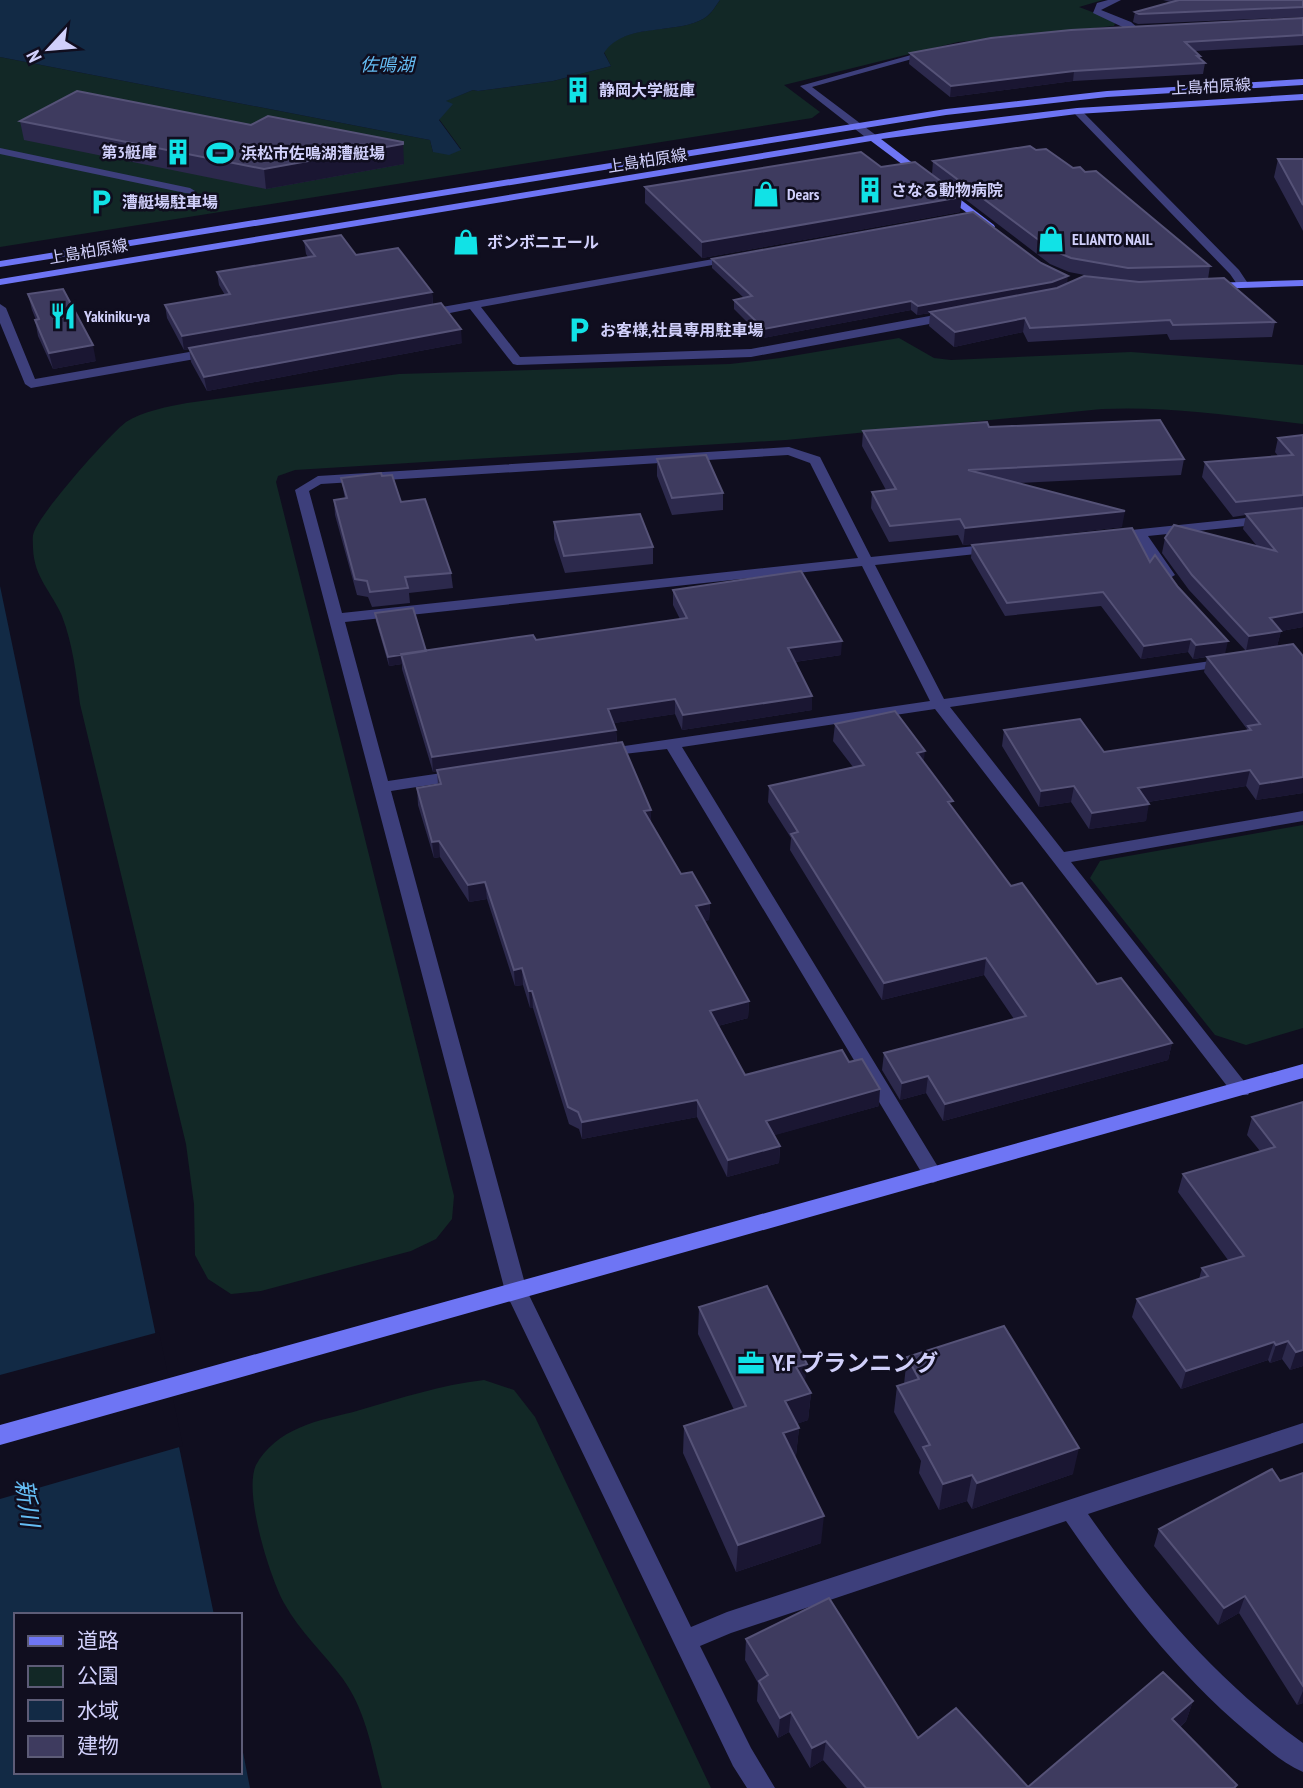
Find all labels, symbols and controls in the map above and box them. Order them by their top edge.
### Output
north arrow [14,14,84,84]
text: N [21,47,47,66]
water label: 佐鳴湖 [360,53,417,76]
street label: 上島柏原線 [1171,74,1251,98]
building icon: 静岡大学艇庫 [563,75,593,105]
place label: 静岡大学艇庫 [599,80,695,100]
building icon: 第3艇庫 [163,137,193,167]
sports icon: 浜松市佐鳴湖漕艇場 [205,138,235,168]
place label: 第3艇庫 [101,142,157,162]
place label: 浜松市佐鳴湖漕艇場 [241,143,385,163]
street label: 上島柏原線 [606,144,688,176]
building icon: さなる動物病院 [855,175,885,205]
shop icon: Dears [751,179,781,209]
place label: さなる動物病院 [891,180,1003,200]
place label: Dears [787,184,820,204]
parking icon: 漕艇場駐車場 [86,187,116,217]
place label: 漕艇場駐車場 [122,192,218,212]
shop icon: ELIANTO NAIL [1036,224,1066,254]
shop icon: ボンボニエール [451,227,481,257]
place label: ELIANTO NAIL [1072,229,1153,249]
place label: ボンボニエール [487,232,599,252]
street label: 上島柏原線 [47,234,129,268]
restaurant icon: Yakiniku-ya [48,301,78,331]
place label: Yakiniku-ya [83,306,150,326]
parking icon: お客様,社員専用駐車場 [564,315,594,345]
place label: お客様,社員専用駐車場 [600,320,763,340]
office icon: Y.F プランニング [736,1348,766,1378]
place label: Y.F プランニング [771,1348,938,1377]
water label: 新川 [9,1477,47,1532]
legend [14,1613,242,1774]
text: 道路 [77,1627,119,1654]
text: 公園 [77,1662,119,1689]
text: 水域 [77,1697,119,1724]
text: 建物 [77,1732,119,1759]

